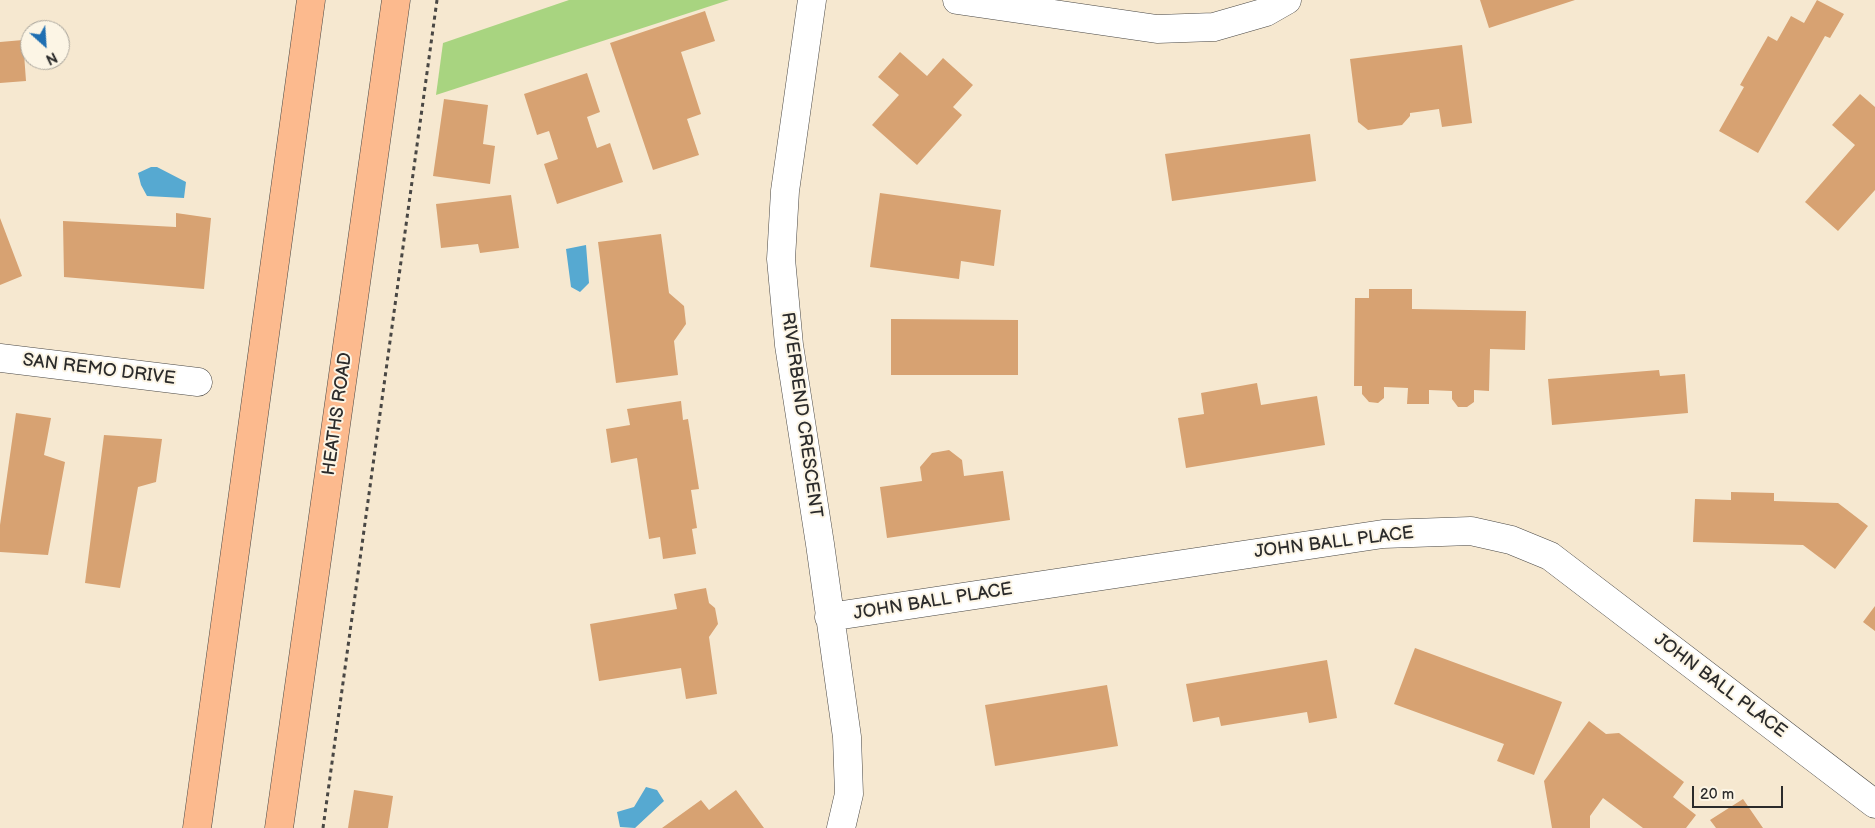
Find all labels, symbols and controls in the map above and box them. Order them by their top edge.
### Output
north arrow [20,20,70,70]
text: N [43,48,60,68]
street label: RIVERBEND CRESCENT [776,311,826,519]
street label: SAN REMO DRIVE [21,350,177,390]
street label: HEATHS ROAD [319,351,357,477]
street label: JOHN BALL PLACE [1253,523,1415,563]
street label: JOHN BALL PLACE [852,579,1014,625]
street label: JOHN BALL PLACE [1649,629,1791,743]
scale bar [1695,776,1786,808]
text: 20 m [1700,785,1734,804]

